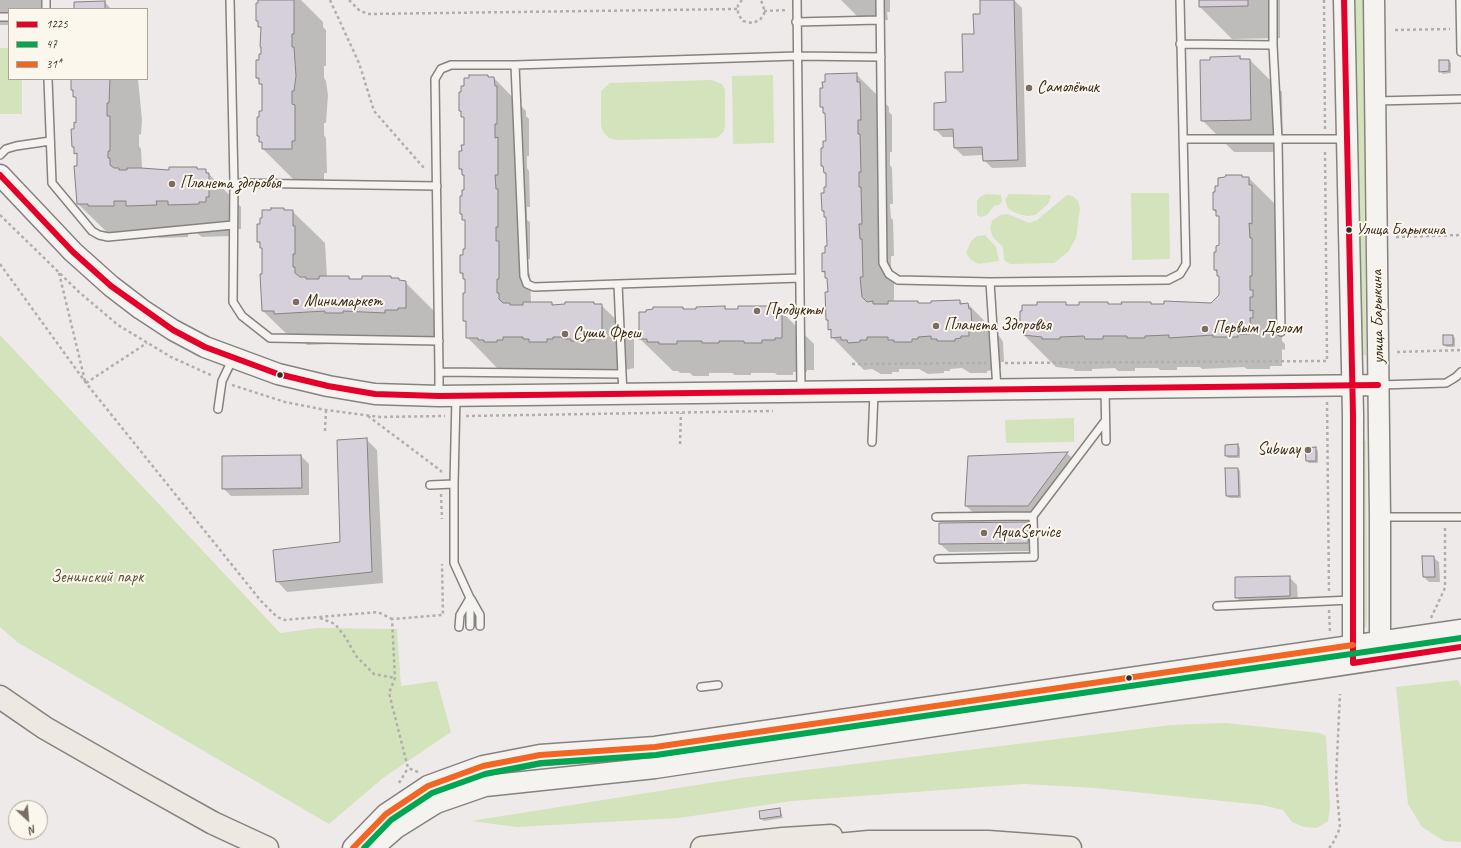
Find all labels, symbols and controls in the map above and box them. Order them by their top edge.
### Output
legend [8,8,148,80]
text: 1225 [46,16,68,32]
text: 47 [46,36,57,52]
text: 31* [46,56,61,72]
place label: Самолётик [1037,78,1099,98]
marker: Самолётик [1024,83,1034,93]
place label: Планета здоровья [180,174,281,194]
marker: Планета здоровья [167,179,177,189]
place label: Улица Барыкина [1356,220,1445,240]
marker: Улица Барыкина [1344,225,1354,235]
street label: улица Барыкина [1367,270,1389,364]
place label: Минимаркет [304,292,382,312]
marker: Минимаркет [291,297,301,307]
place label: Продукты [765,301,823,321]
marker: Продукты [752,306,762,316]
place label: Планета Здоровья [944,316,1051,336]
place label: Первым Делом [1213,319,1301,339]
marker: Планета Здоровья [931,321,941,331]
place label: Суши Фреш [573,324,641,344]
marker: Первым Делом [1200,324,1210,334]
marker: Суши Фреш [560,329,570,339]
unlabelled marker [275,370,285,380]
place label: Subway [1257,440,1300,460]
marker: Subway [1303,445,1313,455]
place label: AquaService [992,523,1060,543]
marker: AquaService [979,528,989,538]
park label: Зенинский парк [51,568,143,588]
unlabelled marker [1124,673,1134,683]
north arrow [8,800,48,840]
text: N [27,822,39,838]

